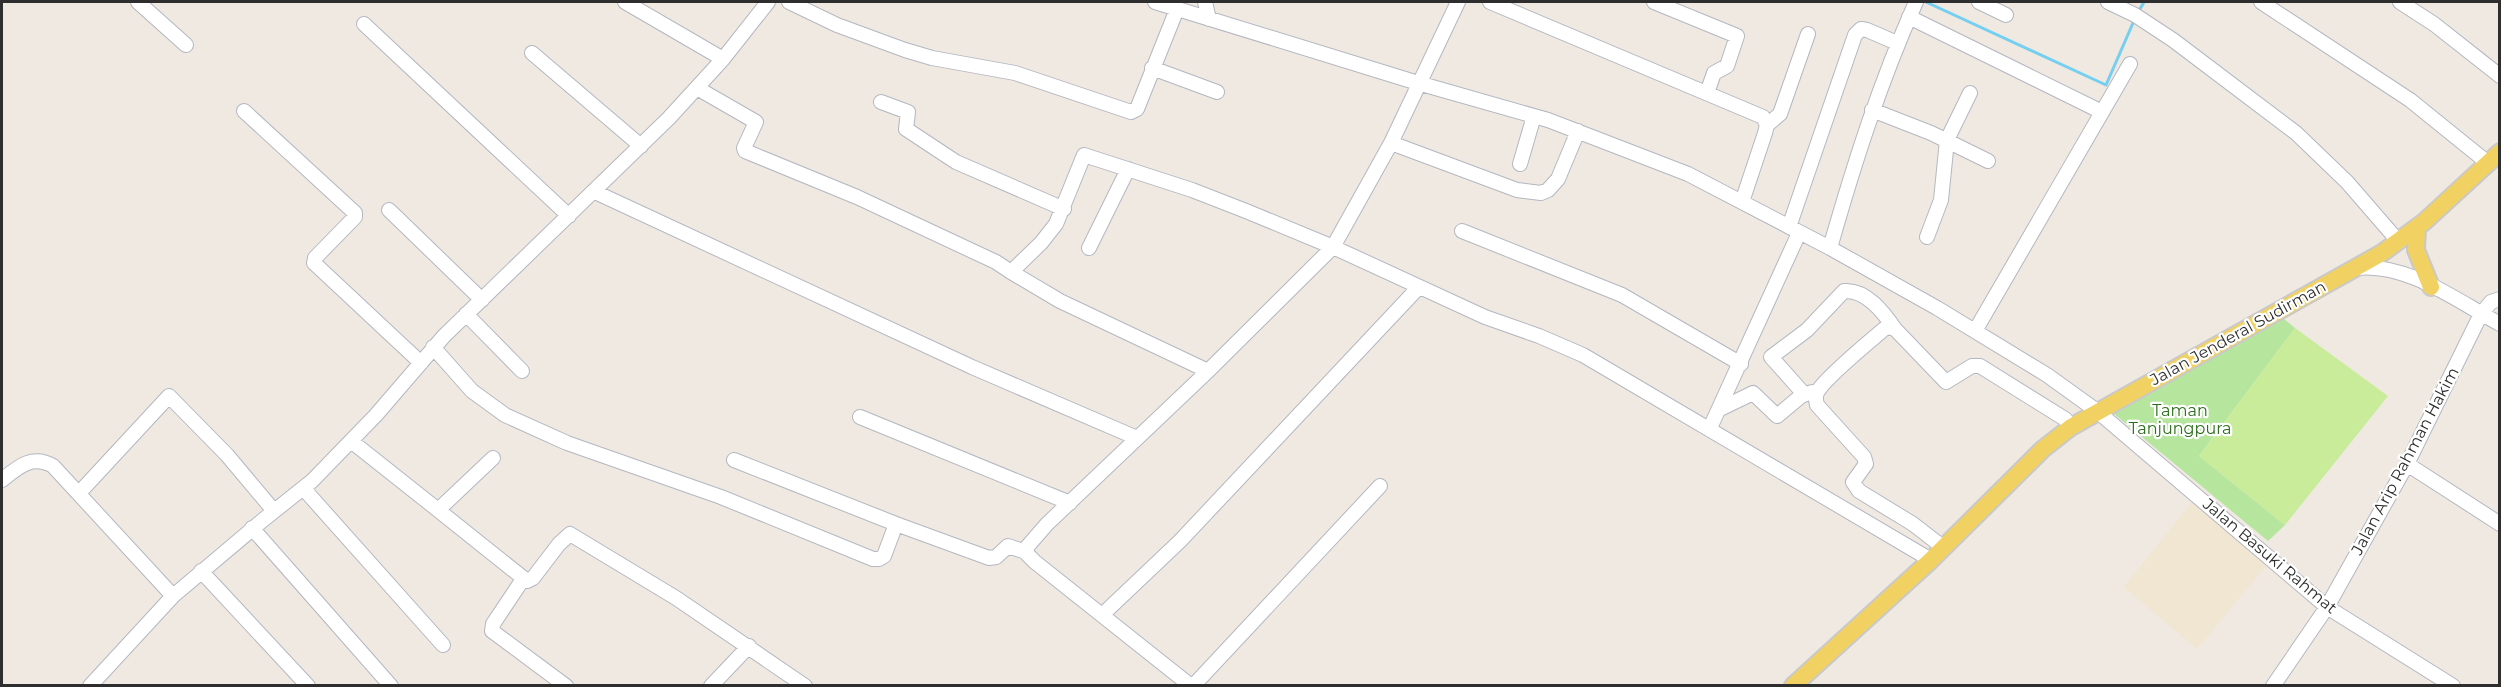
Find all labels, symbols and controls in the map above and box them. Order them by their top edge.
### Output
street label: Jalan Jenderal Sudirman [2146,277,2329,390]
street label: Jalan Arip Rahman Hakim [2347,364,2463,559]
park label: Taman Tanjungpura [2129,401,2231,438]
street label: Jalan Basuki Rahmat [2198,494,2341,618]

